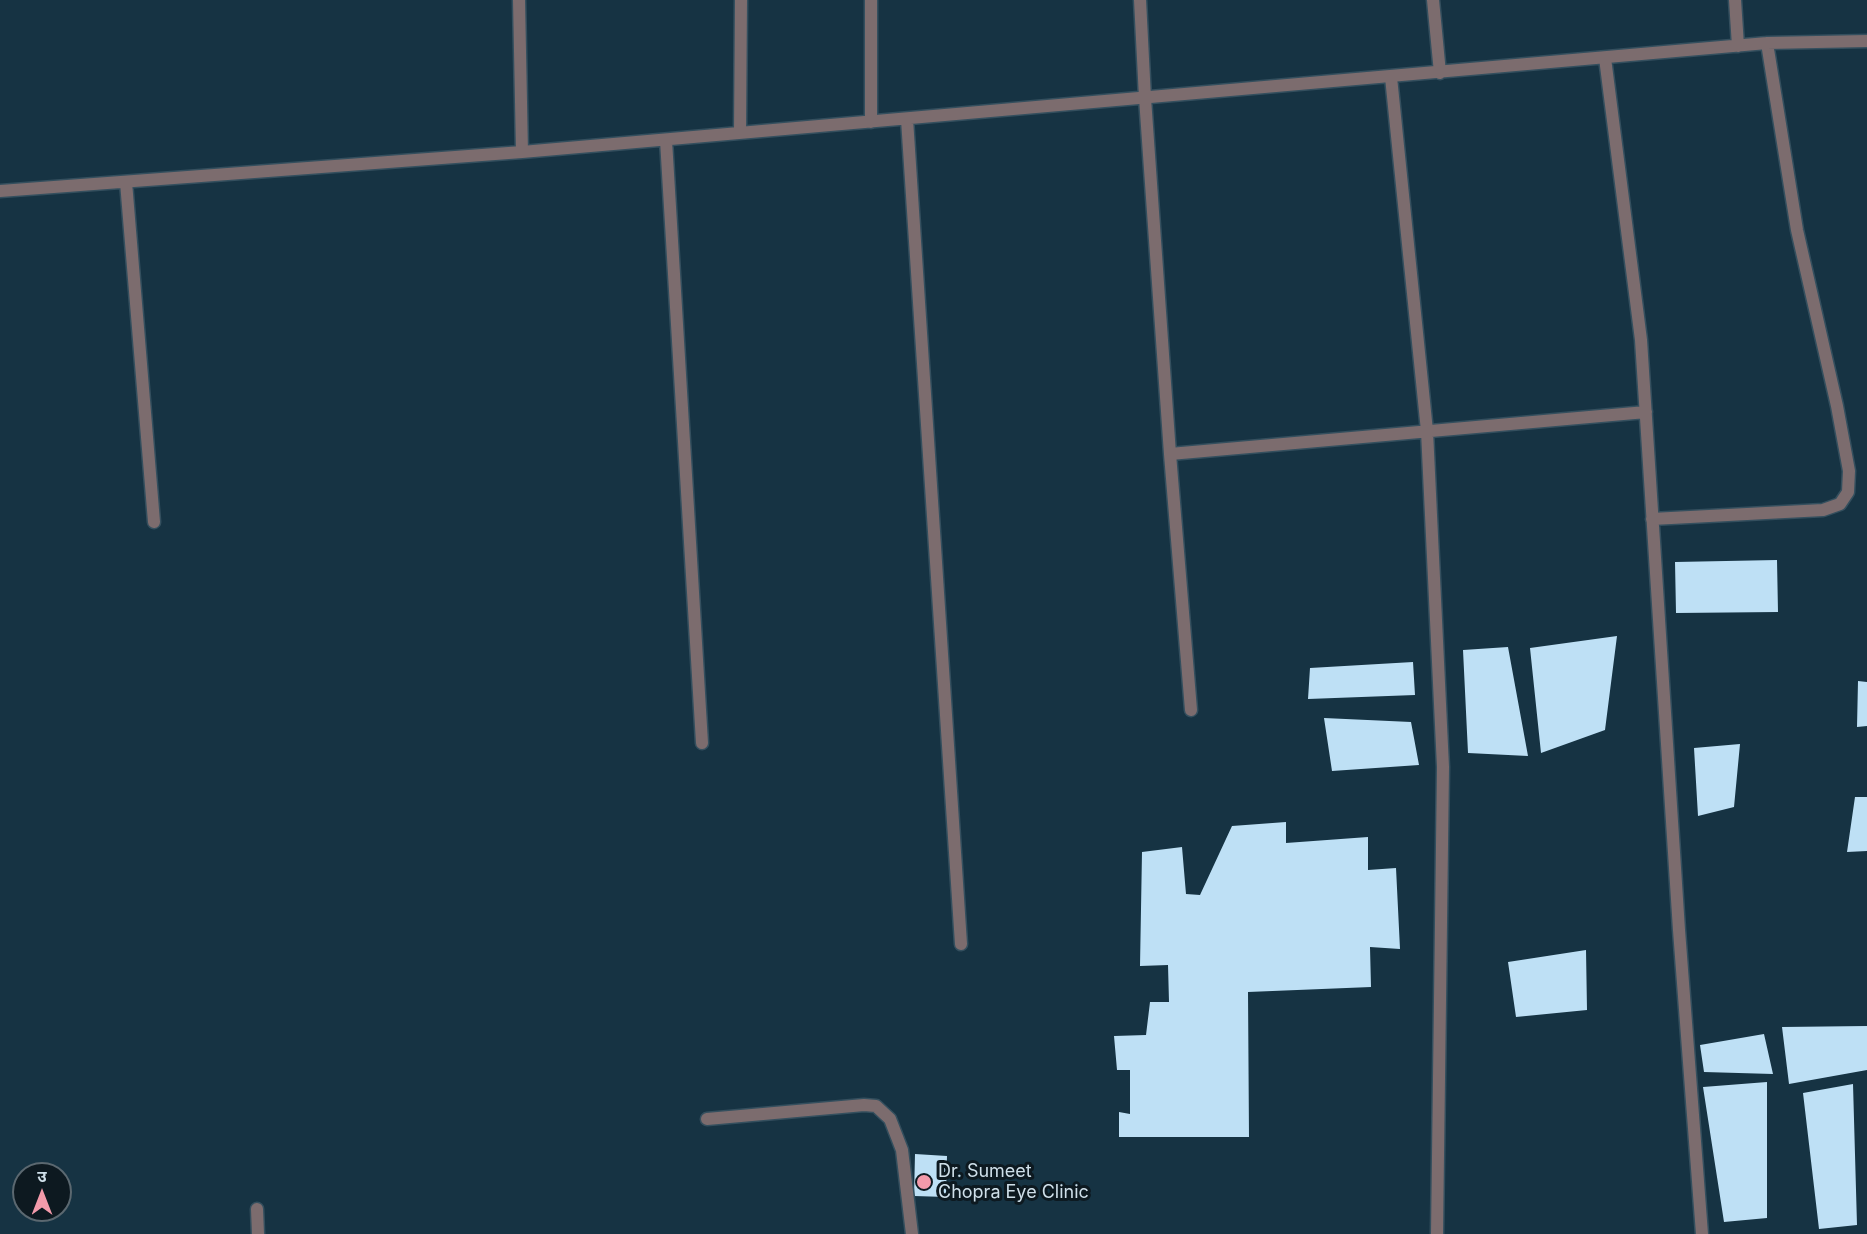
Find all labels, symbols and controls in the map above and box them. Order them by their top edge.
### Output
place label: Dr. Sumeet Chopra Eye Clinic [938,1161,1089,1204]
north arrow [12,1162,72,1222]
text: उ [37,1166,47,1186]
marker: Dr. Sumeet Chopra Eye Clinic [915,1173,933,1191]

